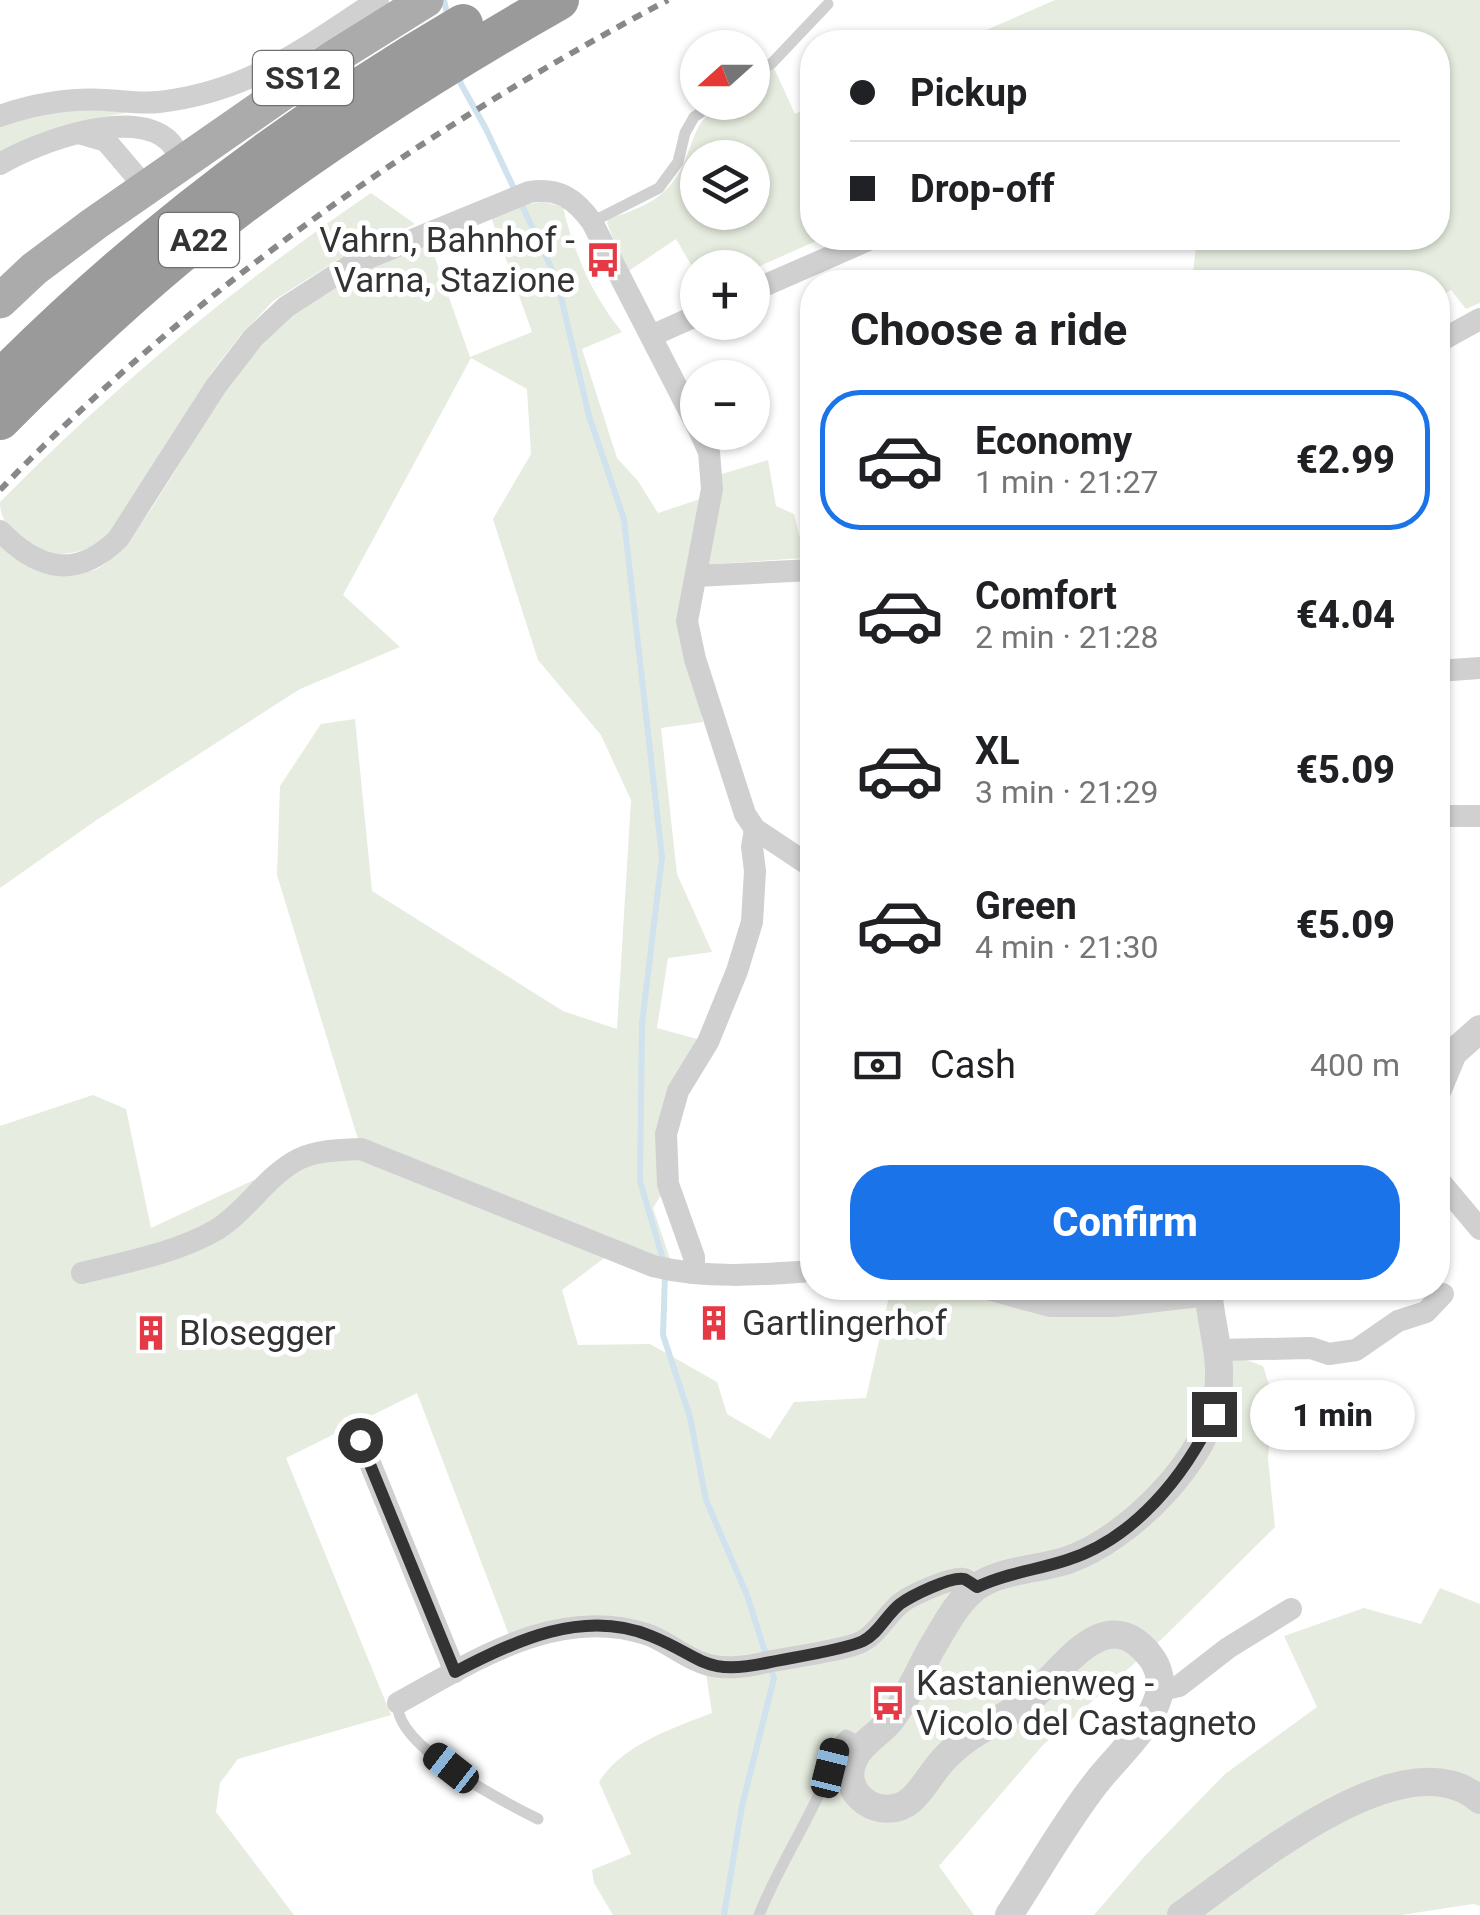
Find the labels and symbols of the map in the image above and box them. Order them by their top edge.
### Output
north arrow [680,30,770,120]
road number: SS12 [253,51,353,105]
road number: A22 [159,213,239,267]
place label: Vahrn, Bahnhof - Varna, Stazione [319,220,575,301]
bus stop icon: Vahrn, Bahnhof - Varna, Stazione [584,241,622,279]
place label: Gartlingerhof [742,1303,948,1344]
building icon: Gartlingerhof [695,1304,733,1342]
place label: Blosegger [179,1313,336,1354]
building icon: Blosegger [132,1314,170,1352]
callout: 1 min [1249,1379,1414,1449]
route end [1192,1392,1237,1437]
route start [338,1418,383,1463]
place label: Kastanienweg - Vicolo del Castagneto [916,1663,1257,1744]
bus stop icon: Kastanienweg - Vicolo del Castagneto [869,1684,907,1722]
car [808,1735,852,1801]
car [418,1738,484,1798]

